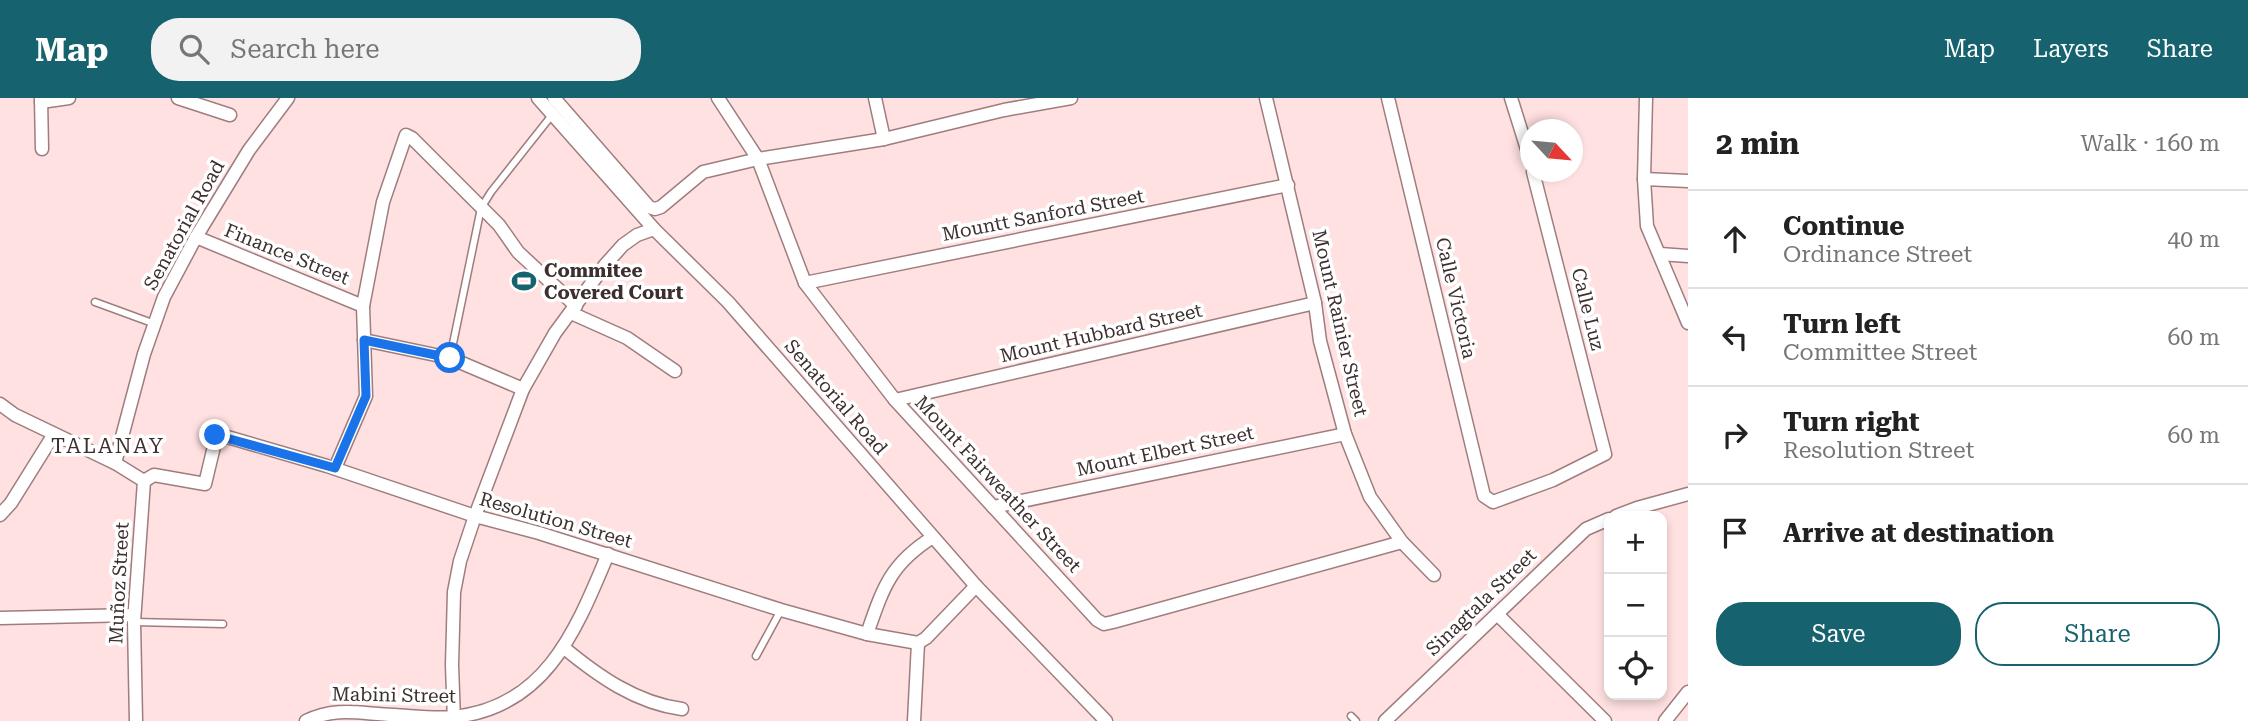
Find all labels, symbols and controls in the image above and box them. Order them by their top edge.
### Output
search box [151,18,641,81]
text: Map [35,30,109,69]
icon: search [175,30,213,68]
text: Search here [231,34,380,64]
text: Map [1944,35,1995,63]
text: Layers [2033,35,2109,63]
text: Share [2147,35,2213,63]
north arrow [1520,119,1583,182]
text: 2 min [1716,126,1799,161]
text: Walk · 160 m [2081,130,2220,157]
street label: Senatorial Road [139,156,229,294]
street label: Mountt Sanford Street [940,184,1146,246]
text: Continue [1783,211,1905,241]
street label: Finance Street [221,218,353,290]
icon: ahead [1716,220,1754,258]
text: 40 m [2167,226,2220,253]
street label: Mount Rainier Street [1307,227,1373,419]
street label: Calle Victoria [1431,235,1481,361]
text: Ordinance Street [1783,241,1972,268]
place label: Commitee Covered Court [544,259,684,304]
street label: Calle Luz [1567,266,1609,352]
sports icon: Commitee Covered Court [510,267,538,295]
street label: Mount Hubbard Street [998,299,1204,367]
text: Turn left [1783,309,1901,339]
icon: left [1716,318,1754,356]
text: 60 m [2167,324,2220,351]
street label: Senatorial Road [780,335,892,459]
text: Committee Street [1783,339,1977,366]
route start [434,342,465,373]
street label: Mount Fairweather Street [910,391,1086,577]
text: Turn right [1783,407,1919,437]
icon: right [1716,416,1754,454]
route end [199,419,230,450]
street label: Mount Elbert Street [1074,421,1256,481]
text: 60 m [2167,422,2220,449]
district label: TALANAY [51,434,165,458]
text: Resolution Street [1783,437,1974,464]
street label: Resolution Street [477,487,635,553]
map controls [1604,511,1667,700]
button: + [1604,511,1667,574]
icon: arrive [1716,514,1754,552]
text: Arrive at destination [1783,518,2054,548]
street label: Muñoz Street [104,521,134,645]
street label: Sinagtala Street [1421,544,1541,660]
button: − [1604,574,1667,637]
button: Save [1716,602,1961,666]
button: Share [1975,602,2220,666]
button: locate [1604,637,1667,700]
street label: Mabini Street [332,682,456,708]

